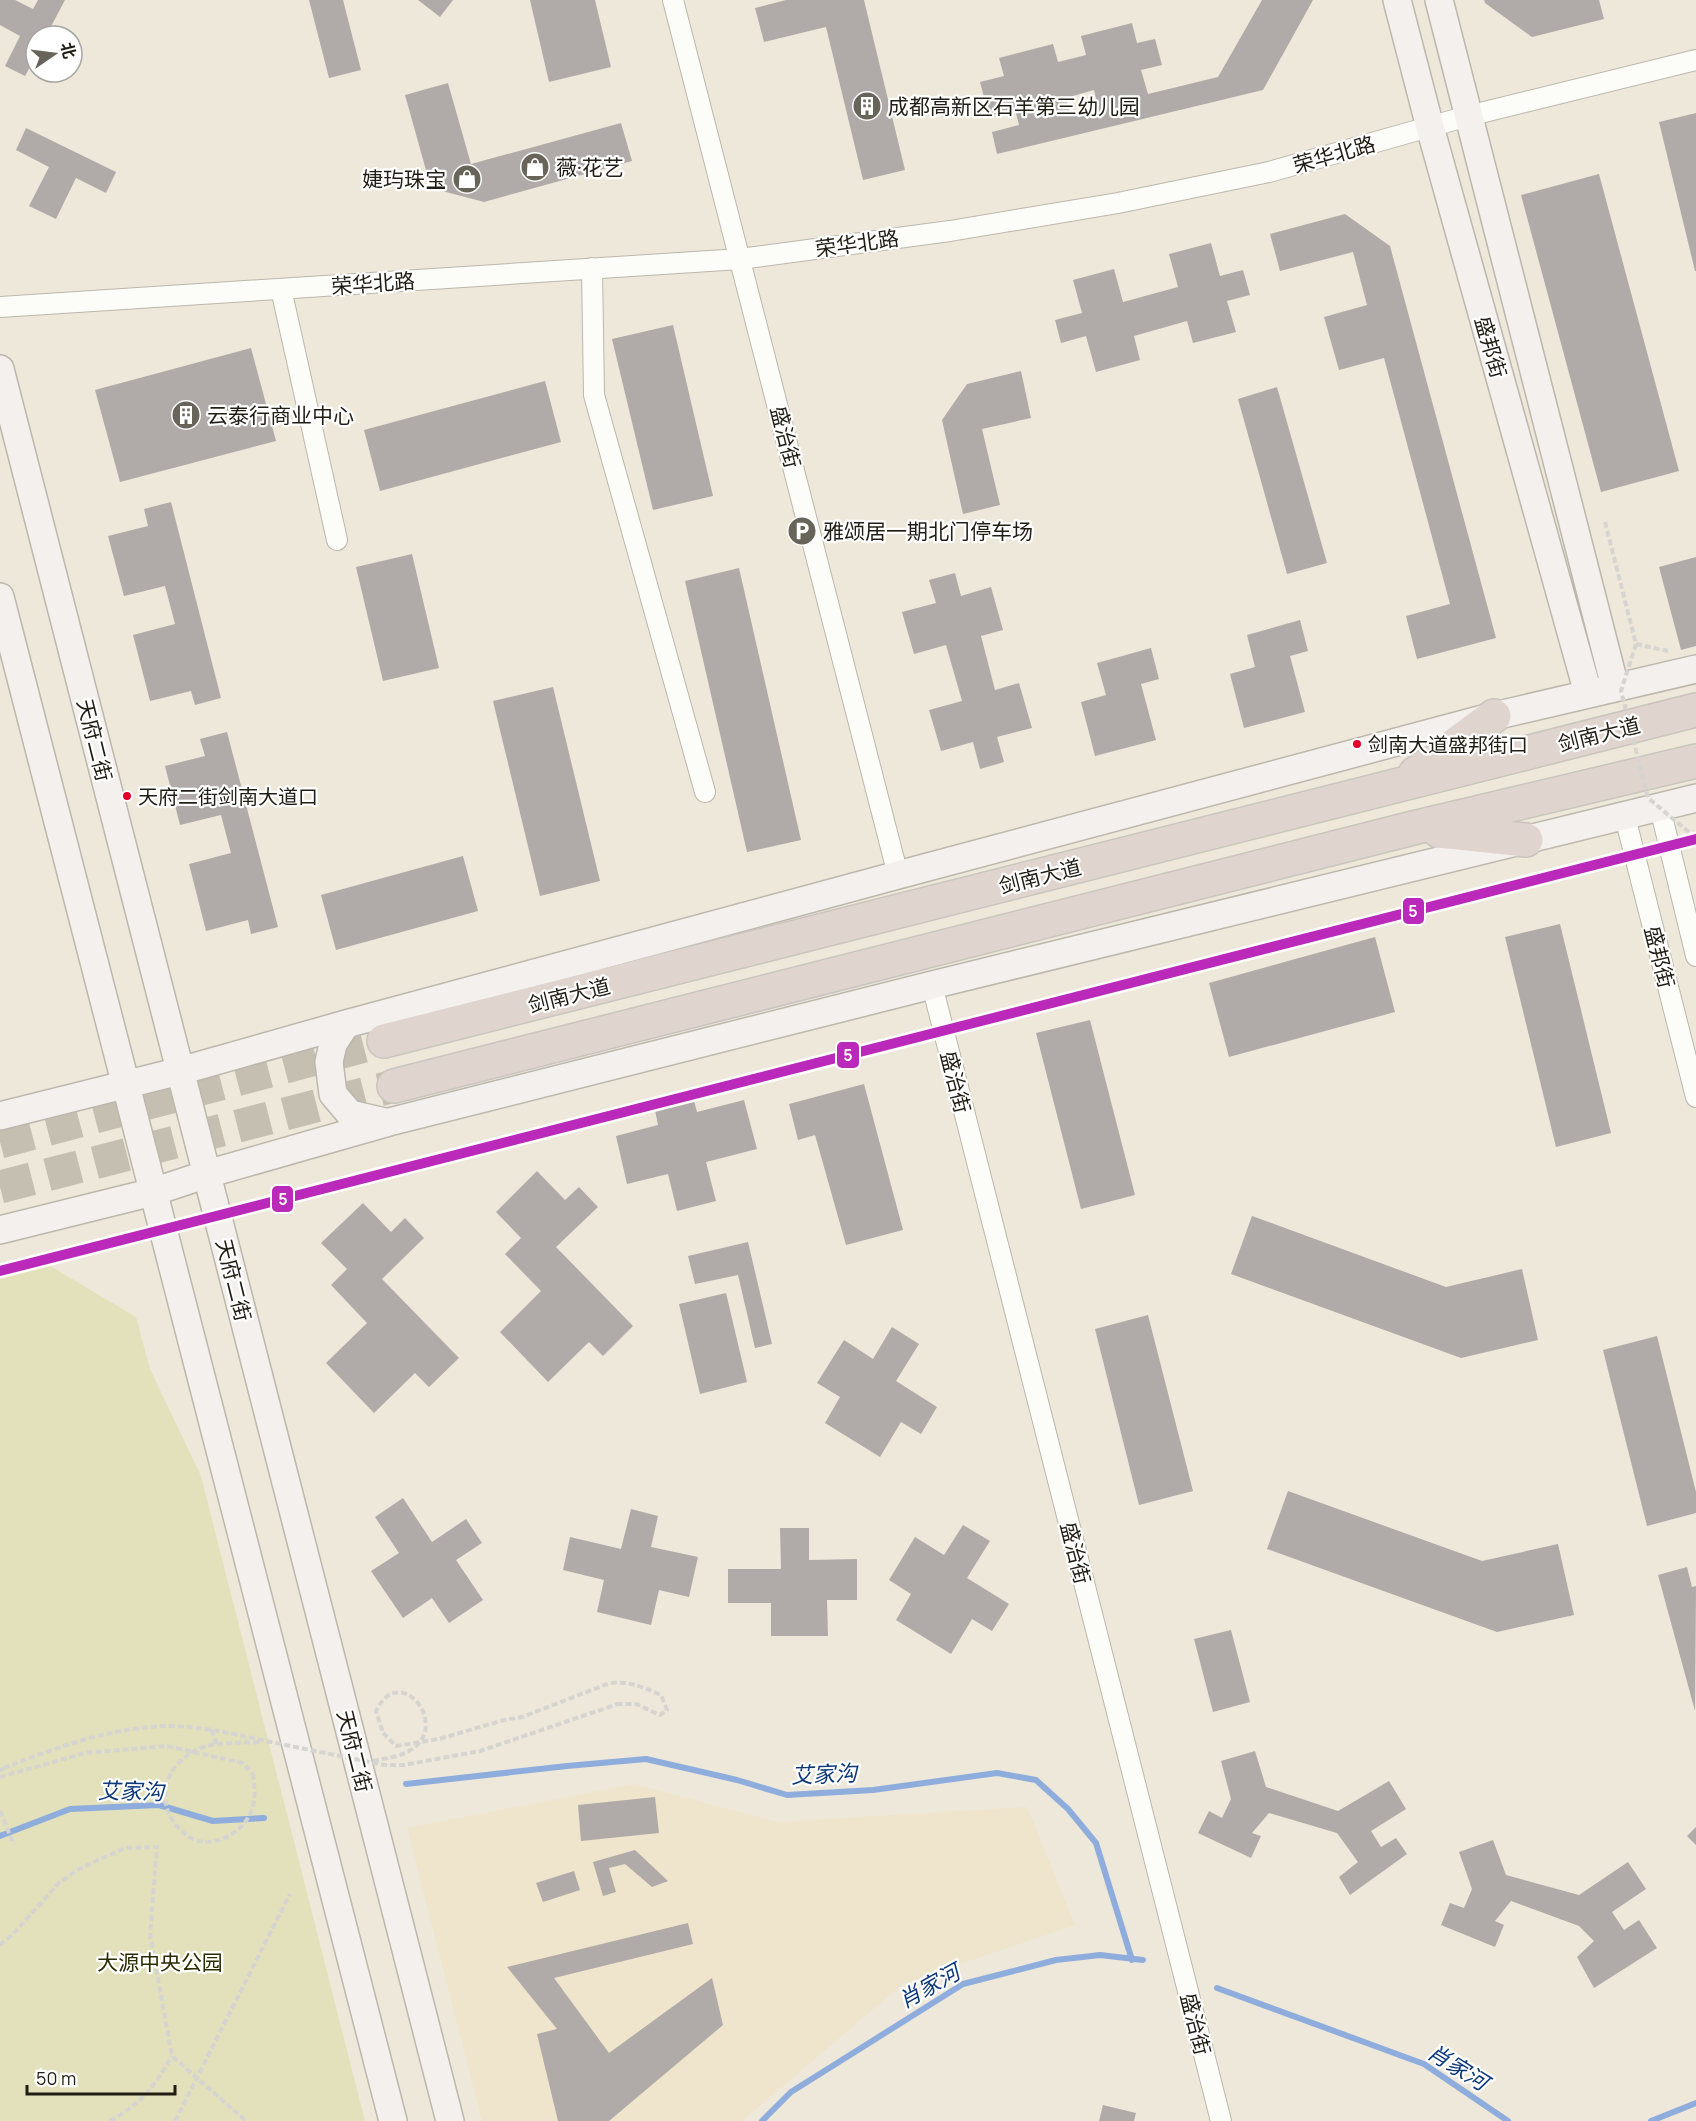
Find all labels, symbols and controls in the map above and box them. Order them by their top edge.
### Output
north arrow [24,24,84,84]
text: 北 [56,40,81,61]
building icon: 成都高新区石羊第三幼儿园 [851,90,883,122]
place label: 成都高新区石羊第三幼儿园 [888,92,1140,120]
street label: 荣华北路 [1290,129,1378,179]
shop icon: 薇·花艺 [519,151,551,183]
place label: 薇·花艺 [556,153,624,181]
shop icon: 婕玙珠宝 [451,163,483,195]
place label: 婕玙珠宝 [362,165,446,193]
street label: 荣华北路 [813,223,901,263]
street label: 荣华北路 [330,266,416,300]
street label: 盛邦街 [1469,313,1513,381]
building icon: 云泰行商业中心 [170,399,202,431]
place label: 云泰行商业中心 [207,401,354,429]
street label: 盛治街 [765,403,807,471]
parking icon: 雅颂居一期北门停车场 [786,515,818,547]
place label: 雅颂居一期北门停车场 [823,517,1033,545]
street label: 天府二街 [71,696,119,784]
street label: 剑南大道 [1555,710,1643,758]
place label: 剑南大道盛邦街口 [1368,731,1528,758]
marker: 剑南大道盛邦街口 [1351,738,1363,750]
place label: 天府二街剑南大道口 [138,783,318,810]
marker: 天府二街剑南大道口 [121,790,133,802]
street label: 剑南大道 [996,852,1084,900]
line badge: 5 [1402,897,1425,925]
text: 5 [1408,900,1418,922]
street label: 盛邦街 [1639,923,1681,991]
street label: 剑南大道 [525,971,613,1019]
line badge: 5 [836,1041,860,1069]
text: 5 [843,1044,853,1066]
street label: 盛治街 [935,1048,977,1116]
line badge: 5 [271,1185,294,1213]
text: 5 [278,1188,288,1210]
street label: 天府二街 [210,1236,258,1324]
street label: 盛治街 [1055,1519,1097,1587]
street label: 天府二街 [331,1707,379,1795]
water label: 艾家沟 [790,1758,859,1790]
water label: 艾家沟 [98,1775,166,1807]
park label: 大源中央公园 [97,1948,223,1976]
water label: 肖家河 [893,1955,969,2015]
street label: 盛治街 [1175,1990,1217,2058]
water label: 肖家河 [1422,2037,1497,2099]
scale bar [27,2058,176,2096]
text: 50 m [36,2066,76,2090]

